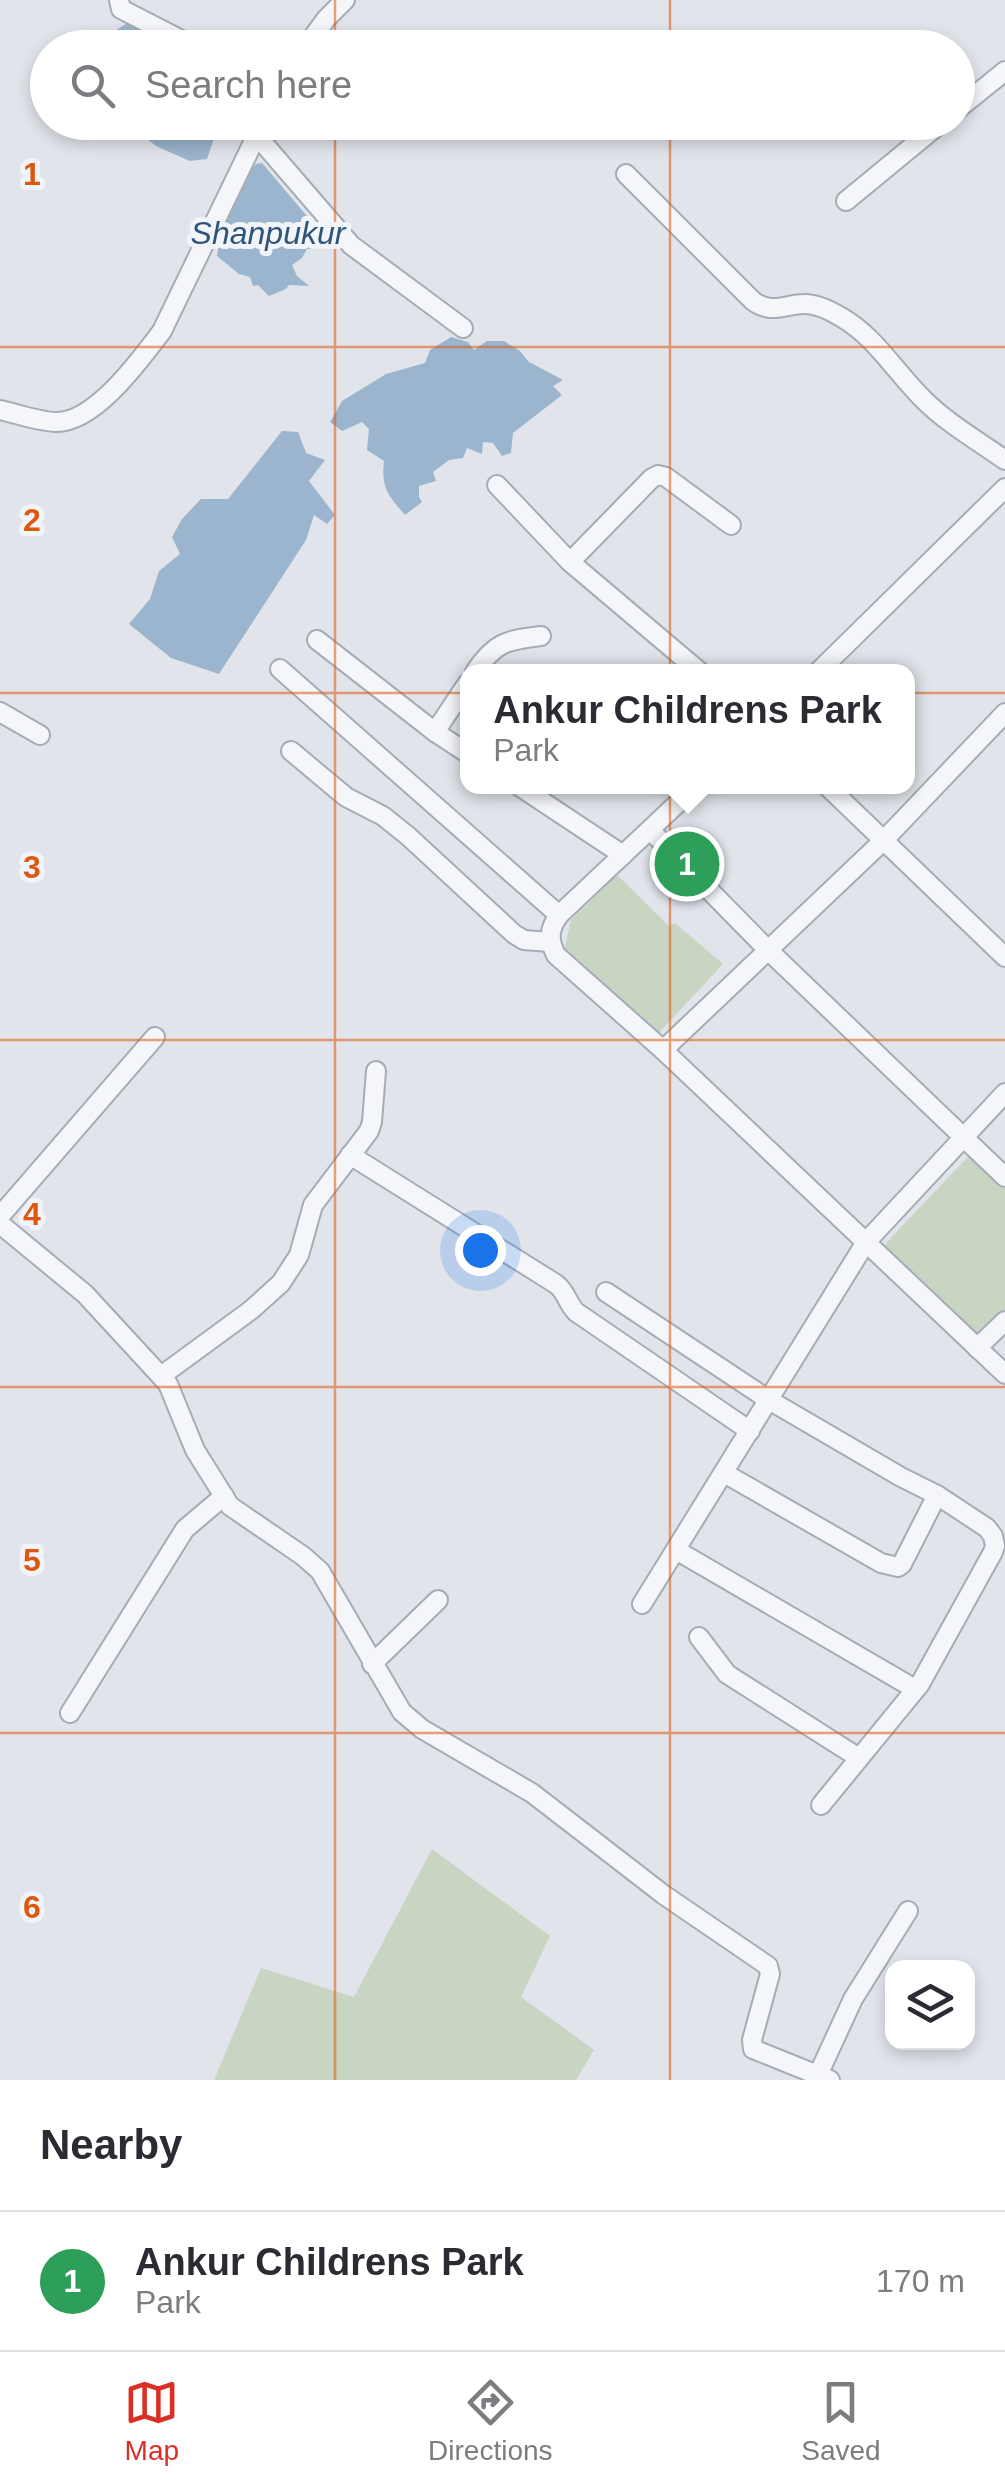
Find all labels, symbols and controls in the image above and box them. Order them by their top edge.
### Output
search box [30,30,975,140]
icon: search [65,58,120,113]
text: Search here [145,64,352,106]
text: 1 [23,156,41,192]
water label: Shanpukur [191,215,347,251]
text: 2 [23,502,41,538]
popup [460,664,915,794]
text: Ankur Childrens Park [493,689,882,731]
text: Park [493,732,559,768]
pin: 1 [654,826,720,902]
text: 3 [23,849,41,885]
text: 4 [23,1196,41,1232]
your location [455,1225,506,1276]
text: 5 [23,1542,41,1578]
text: 6 [23,1889,41,1925]
map controls [885,1960,975,2050]
button: layers [885,1960,975,2050]
text: Nearby [40,2121,182,2168]
text: Ankur Childrens Park [135,2241,524,2283]
text: 1 [64,2263,81,2299]
text: 170 m [876,2263,965,2299]
text: Park [135,2284,201,2320]
tab: Map [124,2375,179,2467]
tab: Directions [428,2375,553,2467]
tab: Saved [801,2375,881,2467]

